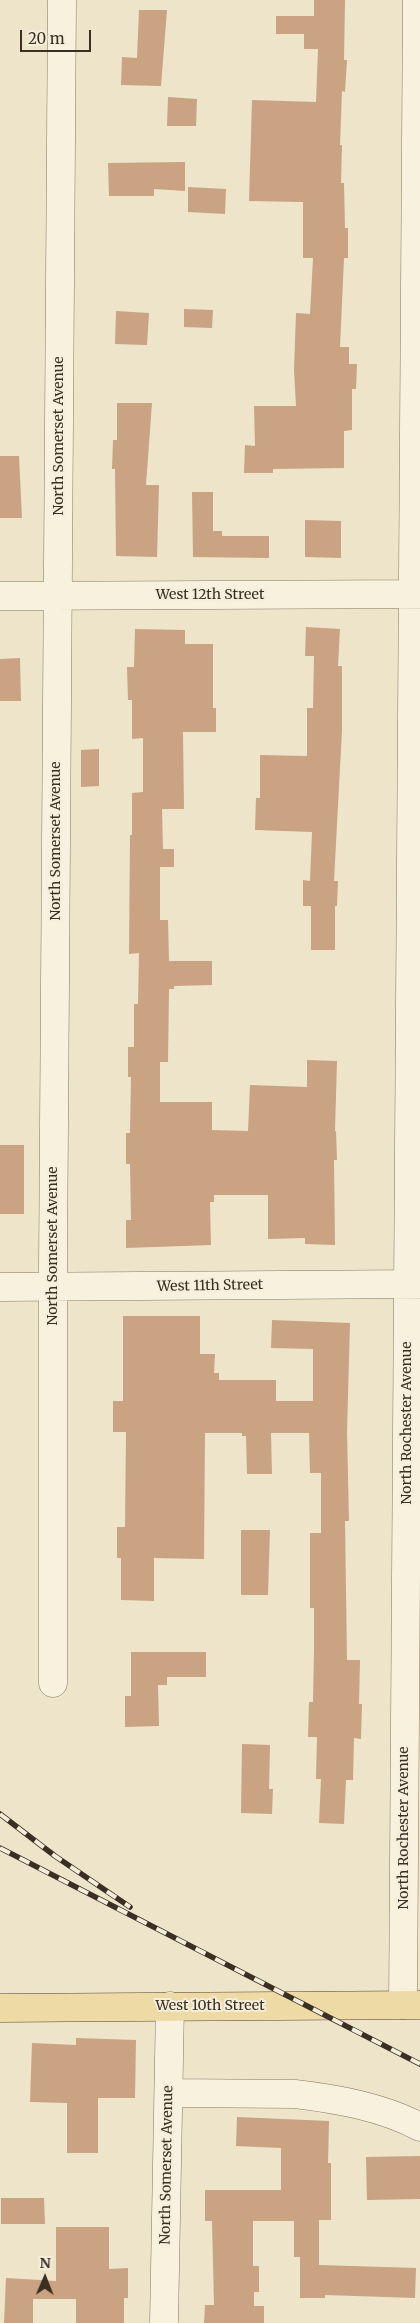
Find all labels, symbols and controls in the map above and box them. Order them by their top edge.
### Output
scale bar [22,20,94,52]
text: 20 m [28,29,65,48]
street label: North Somerset Avenue [51,356,67,516]
street label: West 12th Street [156,587,264,603]
street label: North Somerset Avenue [48,761,64,921]
street label: North Somerset Avenue [45,1166,61,1326]
street label: West 11th Street [157,1277,263,1295]
street label: North Rochester Avenue [399,1342,415,1504]
street label: North Rochester Avenue [396,1747,412,1909]
street label: West 10th Street [155,1998,265,2014]
street label: North Somerset Avenue [157,2085,177,2245]
north arrow [20,2253,70,2303]
text: N [40,2254,51,2272]

